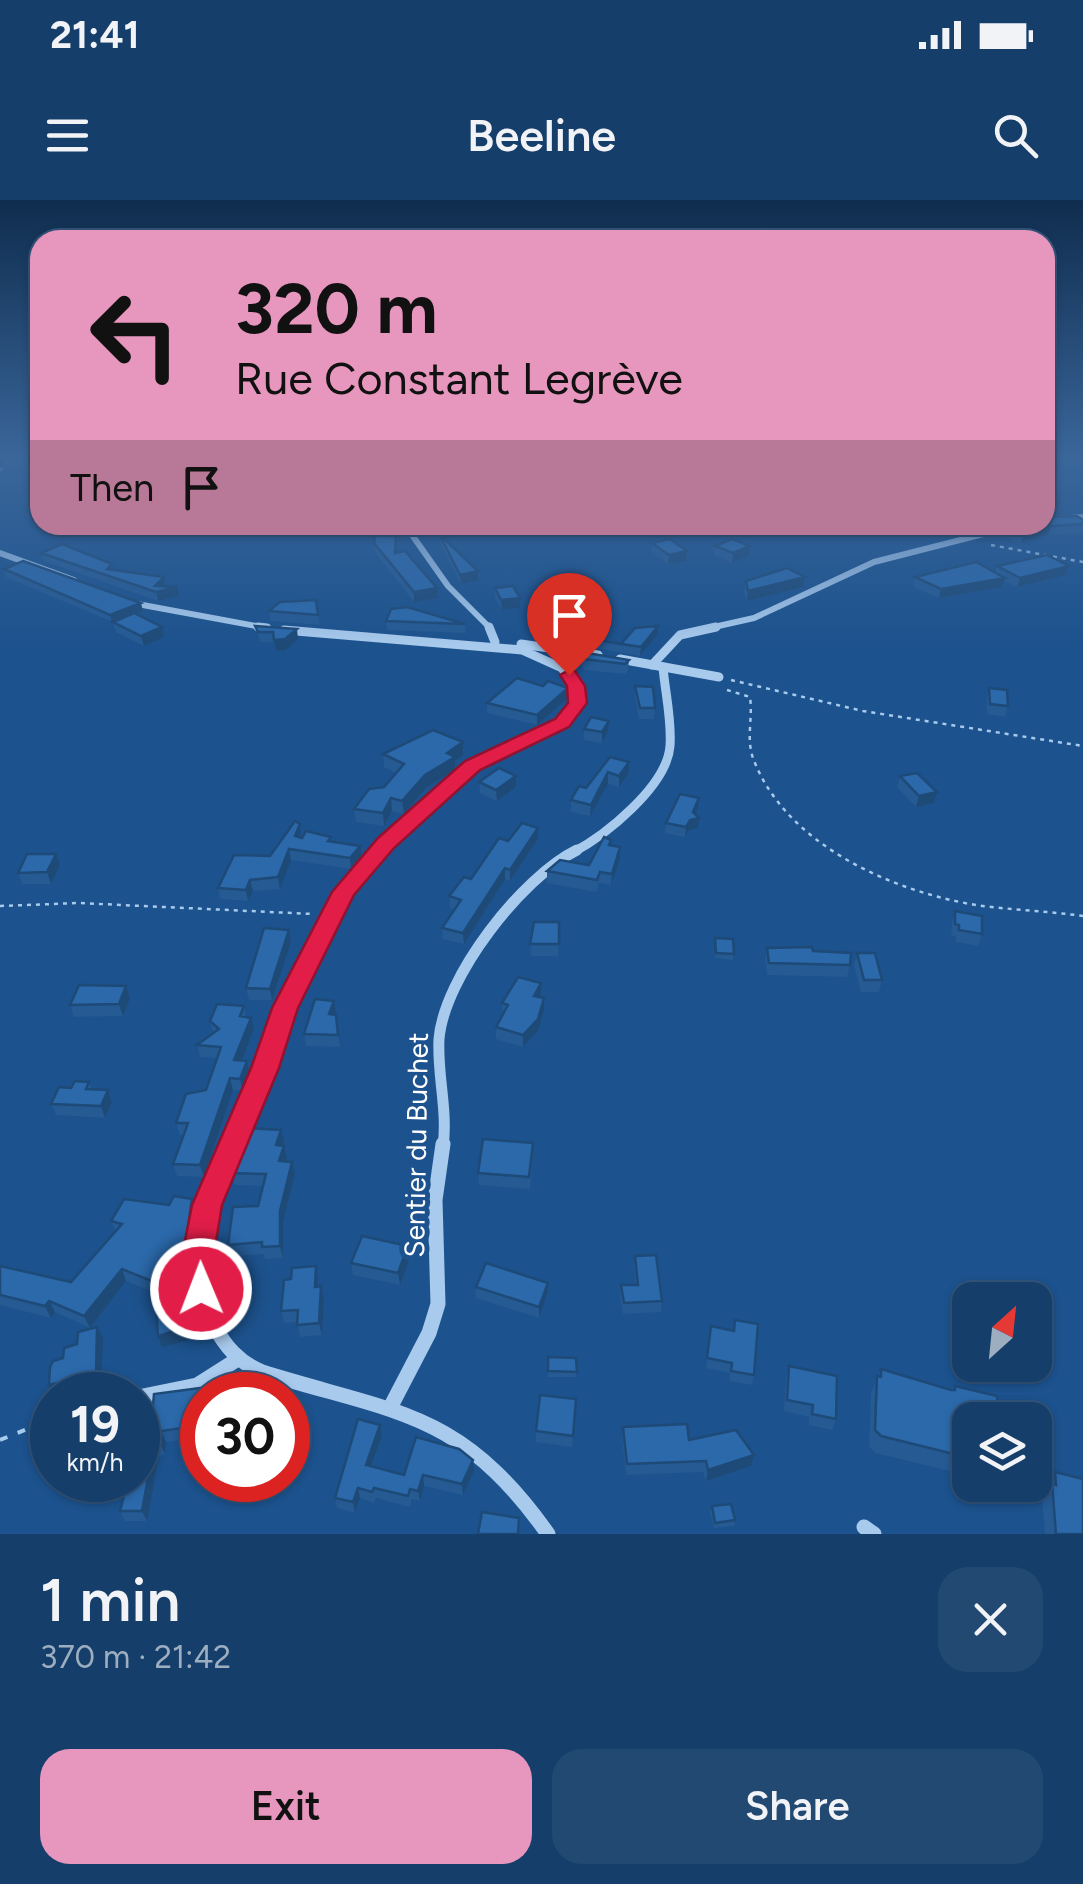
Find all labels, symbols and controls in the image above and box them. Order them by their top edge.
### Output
text: 21:41 [50,12,140,58]
icon: menu [40,108,95,163]
text: Beeline [467,108,616,162]
icon: search [988,108,1043,163]
text: 320 m [235,266,438,351]
icon: left [70,270,200,400]
text: Rue Constant Legrève [235,351,683,405]
icon: arrive [174,460,229,515]
text: Then [70,465,154,511]
pin [527,573,612,676]
icon: arrive [542,588,597,643]
street label: Sentier du Buchet [397,1032,435,1258]
position arrow [149,1237,253,1341]
north arrow [952,1282,1052,1382]
map controls [952,1282,1052,1502]
speed limit sign: 30 [180,1372,310,1502]
text: 19 [70,1394,120,1455]
button: layers [952,1402,1052,1502]
text: km/h [66,1447,124,1477]
text: 1 min [40,1564,180,1636]
button: close [938,1567,1043,1672]
text: 370 m · 21:42 [40,1638,231,1676]
button: Exit [40,1749,532,1864]
button: Share [552,1749,1043,1864]

